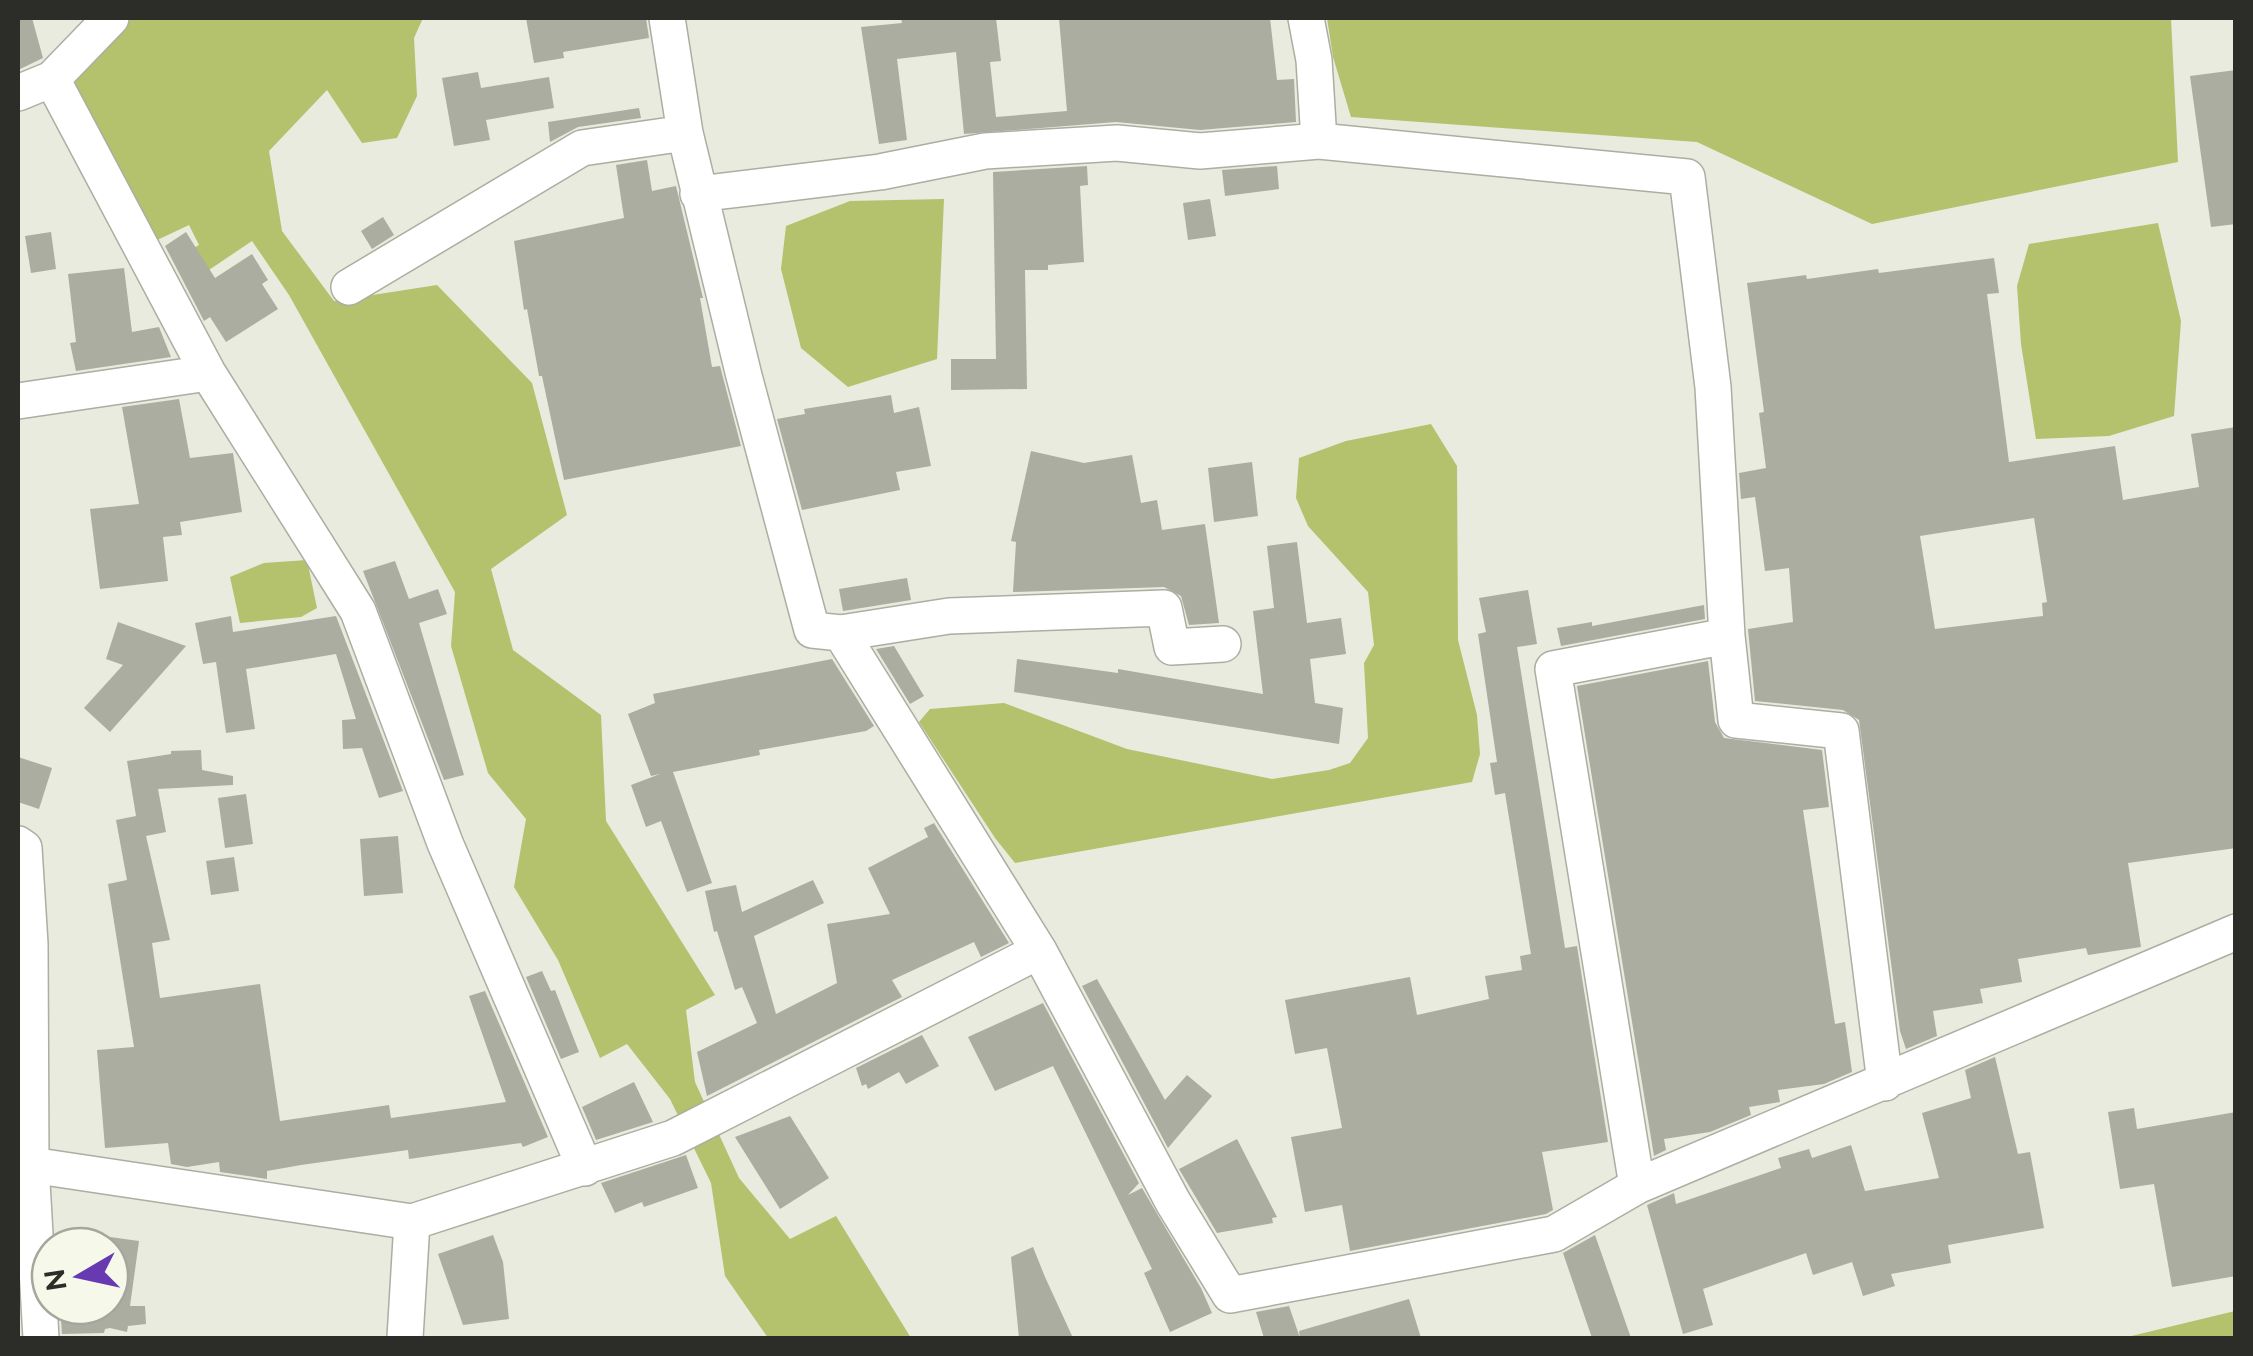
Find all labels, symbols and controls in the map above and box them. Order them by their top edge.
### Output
north arrow [30,1226,130,1326]
text: N [38,1267,74,1293]

